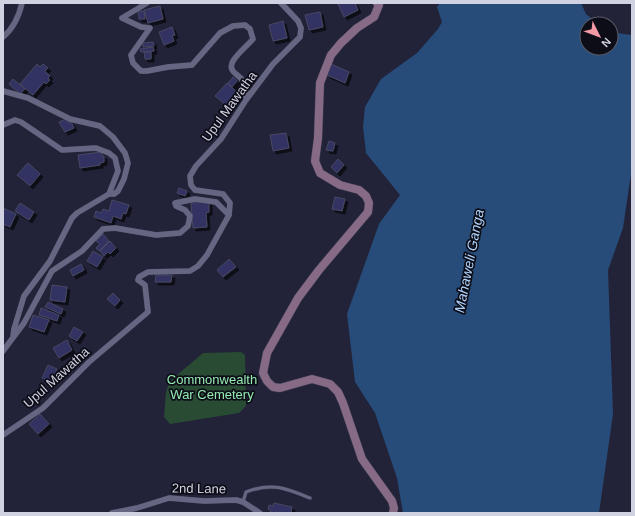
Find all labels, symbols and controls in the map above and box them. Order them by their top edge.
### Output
north arrow [579,16,619,56]
text: N [599,36,614,50]
street label: Upul Mawatha [199,68,260,144]
water label: Mahaweli Ganga [451,208,487,314]
street label: Upul Mawatha [20,343,93,411]
park label: Commonwealth War Cemetery [167,372,257,402]
street label: 2nd Lane [172,481,226,496]

